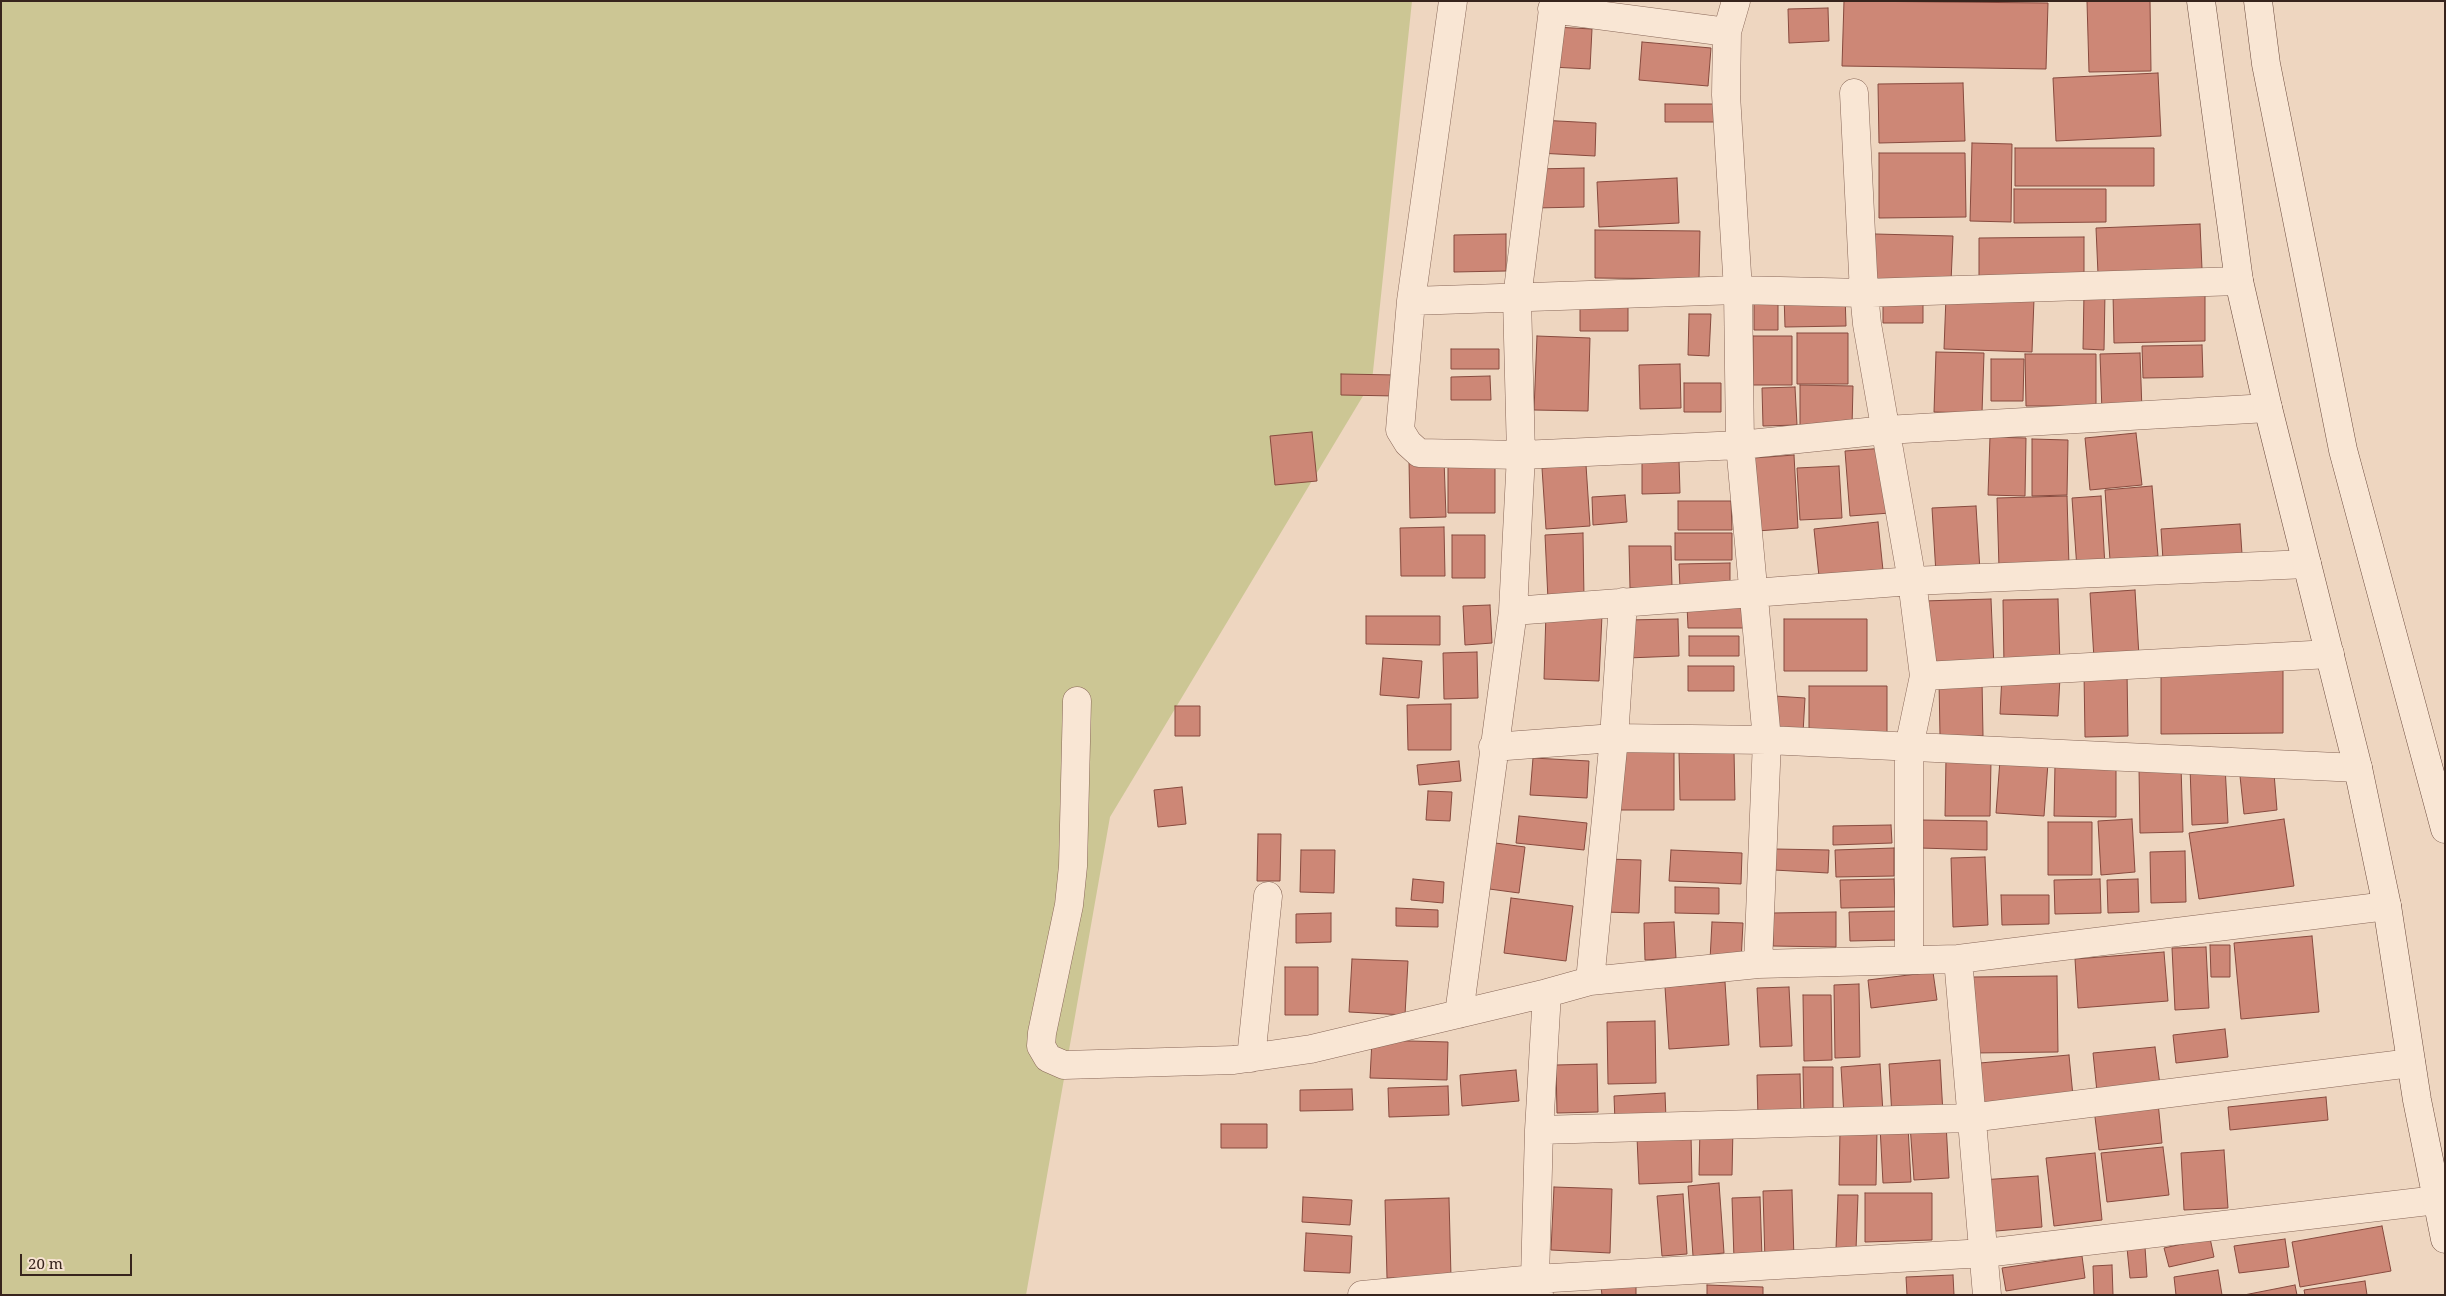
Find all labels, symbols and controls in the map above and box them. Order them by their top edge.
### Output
scale bar [22,1244,135,1276]
text: 20 m [28,1253,63,1273]

